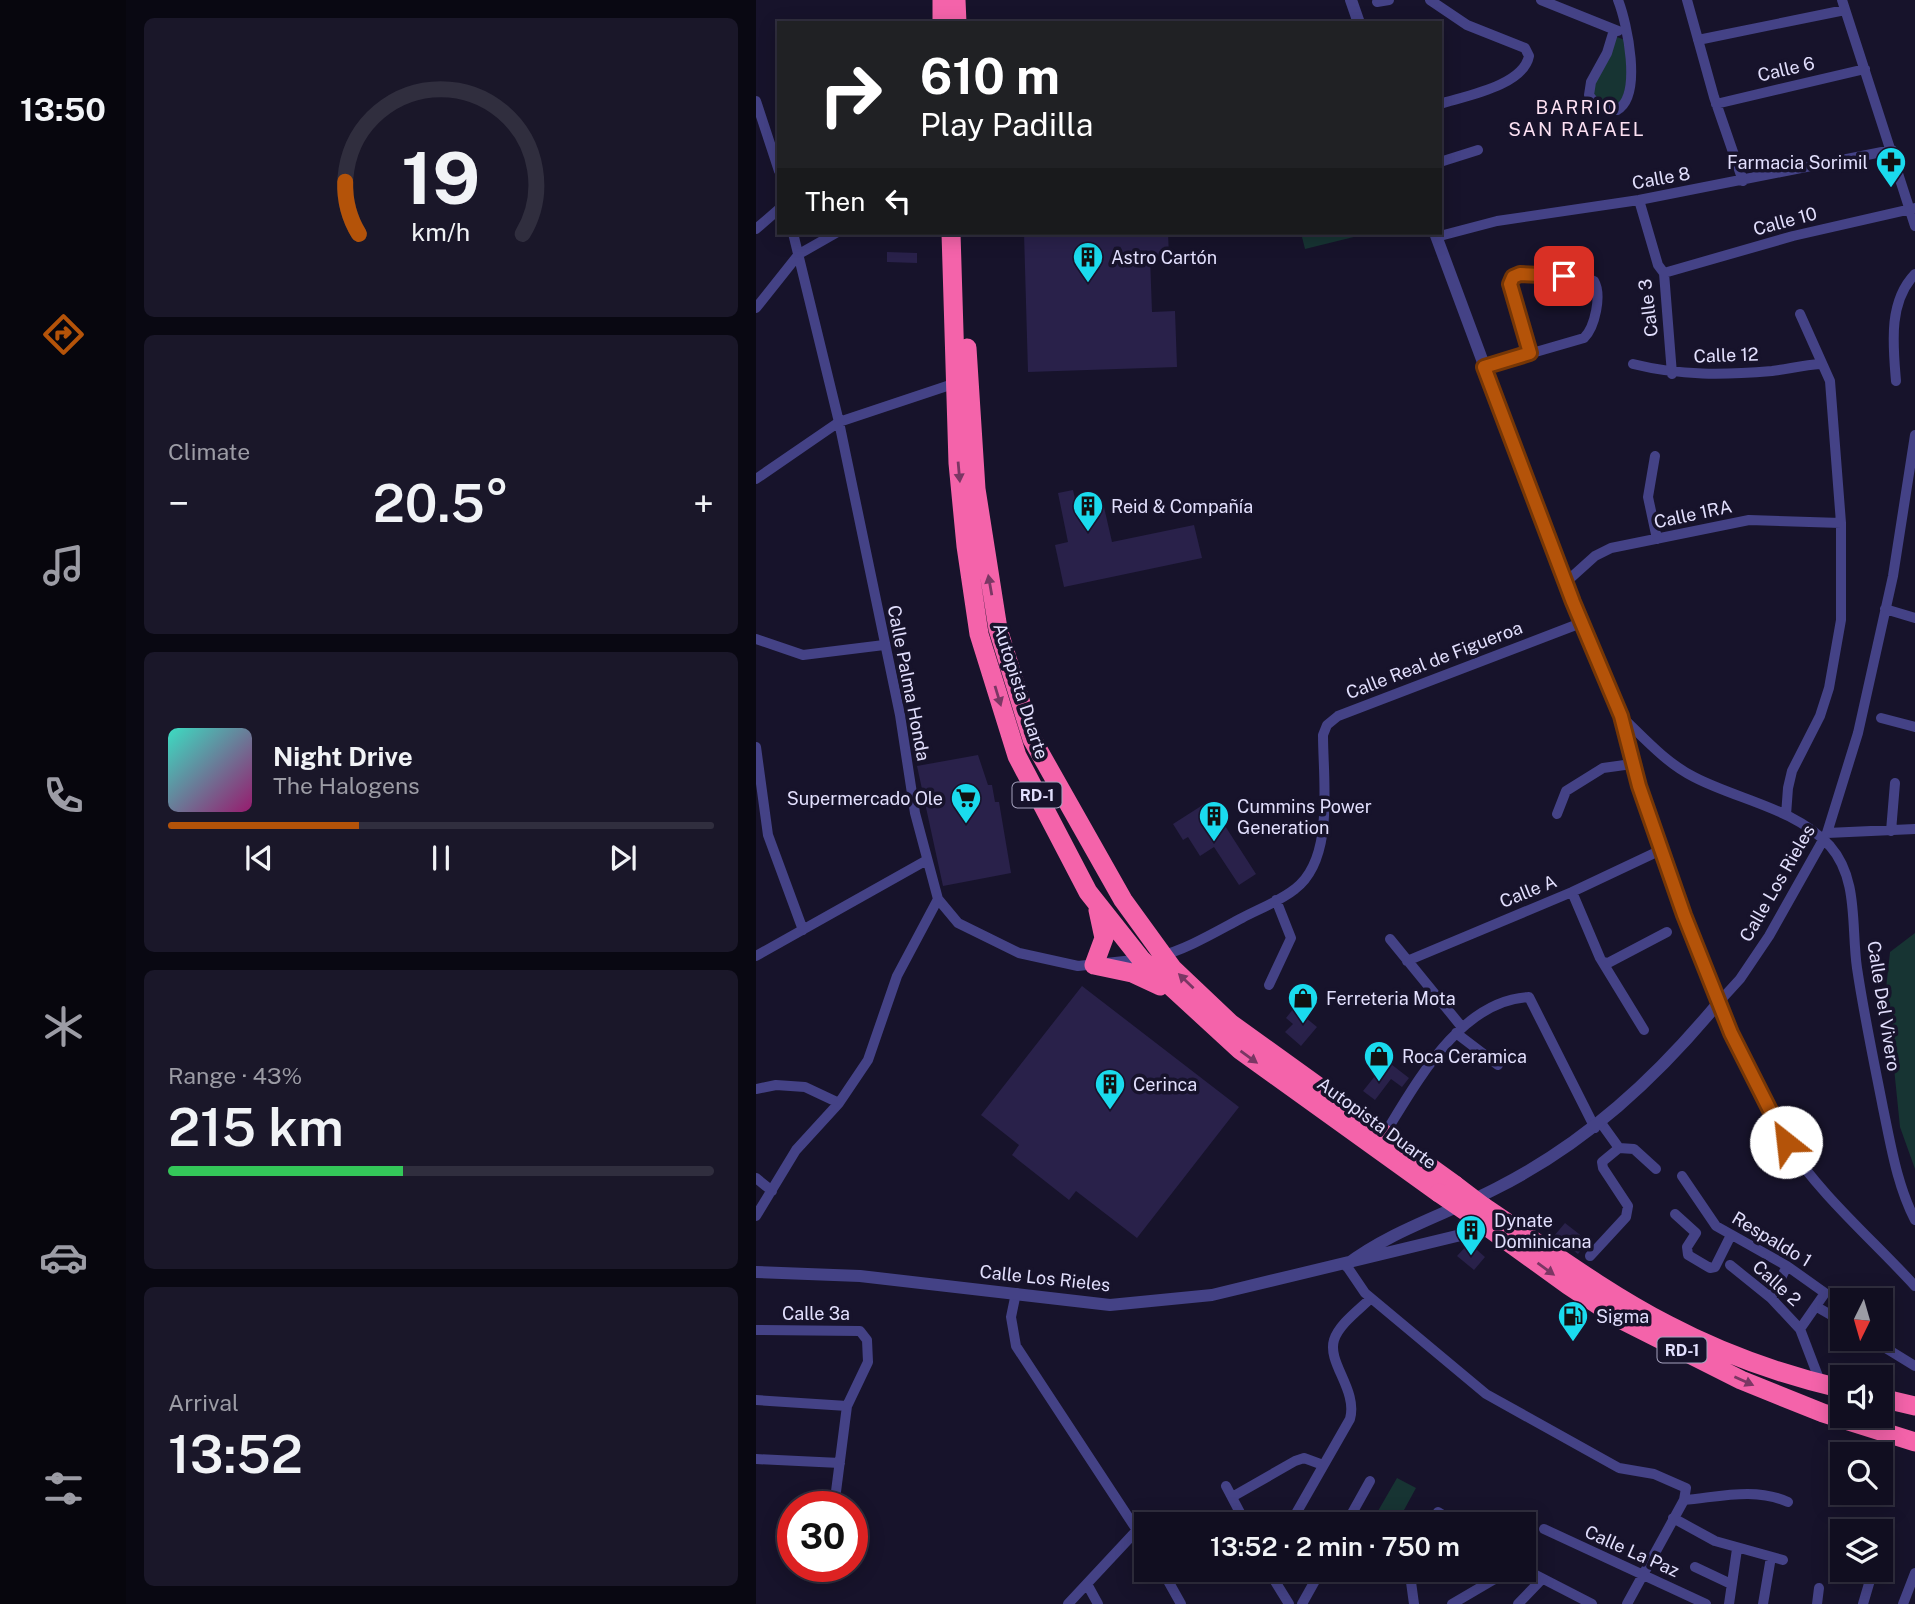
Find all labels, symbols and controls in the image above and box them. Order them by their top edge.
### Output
text: 610 m [920,47,1060,105]
icon: right [805,49,896,140]
street label: Calle 6 [1755,52,1817,86]
text: 13:50 [20,91,106,128]
district label: BARRIO SAN RAFAEL [1508,96,1646,140]
text: Play Padilla [920,106,1094,143]
text: 19 [401,135,481,220]
pharmacy icon: Farmacia Sorimil [1874,145,1908,189]
place label: Farmacia Sorimil [1727,152,1868,173]
street label: Calle 8 [1630,163,1692,193]
icon: left [879,182,917,220]
text: Then [805,186,865,217]
street label: Calle 10 [1751,202,1819,240]
text: km/h [412,216,470,246]
building icon: Astro Cartón [1071,240,1105,284]
pin [1534,246,1594,306]
place label: Astro Cartón [1111,247,1217,268]
icon: arrive [1545,257,1583,295]
street label: Calle 3 [1634,278,1662,338]
icon: directions [39,310,88,359]
street label: Calle 12 [1693,343,1759,367]
text: Climate [168,438,250,465]
one-way arrow [954,462,965,484]
text: 20.5° [373,473,509,534]
text: − [168,481,189,526]
text: + [693,481,714,526]
building icon: Reid & Compañía [1071,489,1105,533]
street label: Calle 1RA [1652,495,1734,533]
place label: Reid & Compañía [1111,496,1253,517]
icon: music [39,541,88,590]
one-way arrow [984,574,995,596]
street label: Calle Palma Honda [884,603,934,763]
street label: Calle Real de Figueroa [1343,617,1525,703]
street label: Autopista Duarte [989,620,1053,762]
one-way arrow [993,685,1003,706]
text: Night Drive [273,741,413,772]
icon: phone [39,771,88,820]
text: The Halogens [273,772,420,799]
supermarket icon: Supermercado Ole [949,781,983,825]
road number: RD-1 [1012,782,1062,808]
place label: Supermercado Ole [787,788,943,809]
place label: Cummins Power Generation [1237,796,1372,838]
building icon: Cummins Power Generation [1197,799,1231,843]
street label: Calle Los Rieles [1735,821,1819,945]
icon: previous [240,839,278,877]
icon: pause [422,839,460,877]
icon: next [604,839,642,877]
street label: Calle A [1496,870,1560,912]
street label: Calle Del Vivero [1863,939,1905,1073]
one-way arrow [1178,974,1195,990]
shop icon: Ferreteria Mota [1286,981,1320,1025]
place label: Ferreteria Mota [1326,988,1456,1009]
icon: climate [39,1002,88,1051]
shop icon: Roca Ceramica [1362,1039,1396,1083]
place label: Roca Ceramica [1402,1046,1527,1067]
one-way arrow [1240,1049,1258,1063]
text: Range · 43% [168,1062,302,1089]
building icon: Cerinca [1093,1067,1127,1111]
street label: Autopista Duarte [1313,1073,1441,1173]
place label: Cerinca [1133,1074,1197,1095]
text: 215 km [168,1097,344,1158]
position arrow [1749,1105,1823,1179]
street label: Respaldo 1 [1728,1207,1816,1271]
place label: Dynate Dominicana [1494,1210,1592,1252]
building icon: Dynate Dominicana [1454,1213,1488,1257]
icon: car [39,1233,88,1282]
street label: Calle 2 [1749,1256,1805,1310]
street label: Calle Los Rieles [979,1261,1111,1295]
one-way arrow [1537,1262,1555,1277]
north arrow [1830,1288,1894,1351]
map controls [1830,1288,1893,1582]
fuel station icon: Sigma [1556,1299,1590,1343]
street label: Calle 3a [782,1303,850,1324]
place label: Sigma [1596,1306,1649,1327]
road number: RD-1 [1658,1338,1706,1362]
button: sound [1830,1365,1893,1428]
one-way arrow [1734,1375,1754,1387]
text: Arrival [168,1389,239,1416]
text: 13:52 [168,1424,303,1485]
button: search [1830,1442,1893,1505]
icon: filters [39,1464,88,1513]
speed limit sign: 30 [777,1491,868,1582]
button: layers [1830,1519,1893,1582]
street label: Calle La Paz [1582,1521,1682,1581]
text: 13:52 · 2 min · 750 m [1210,1531,1460,1562]

